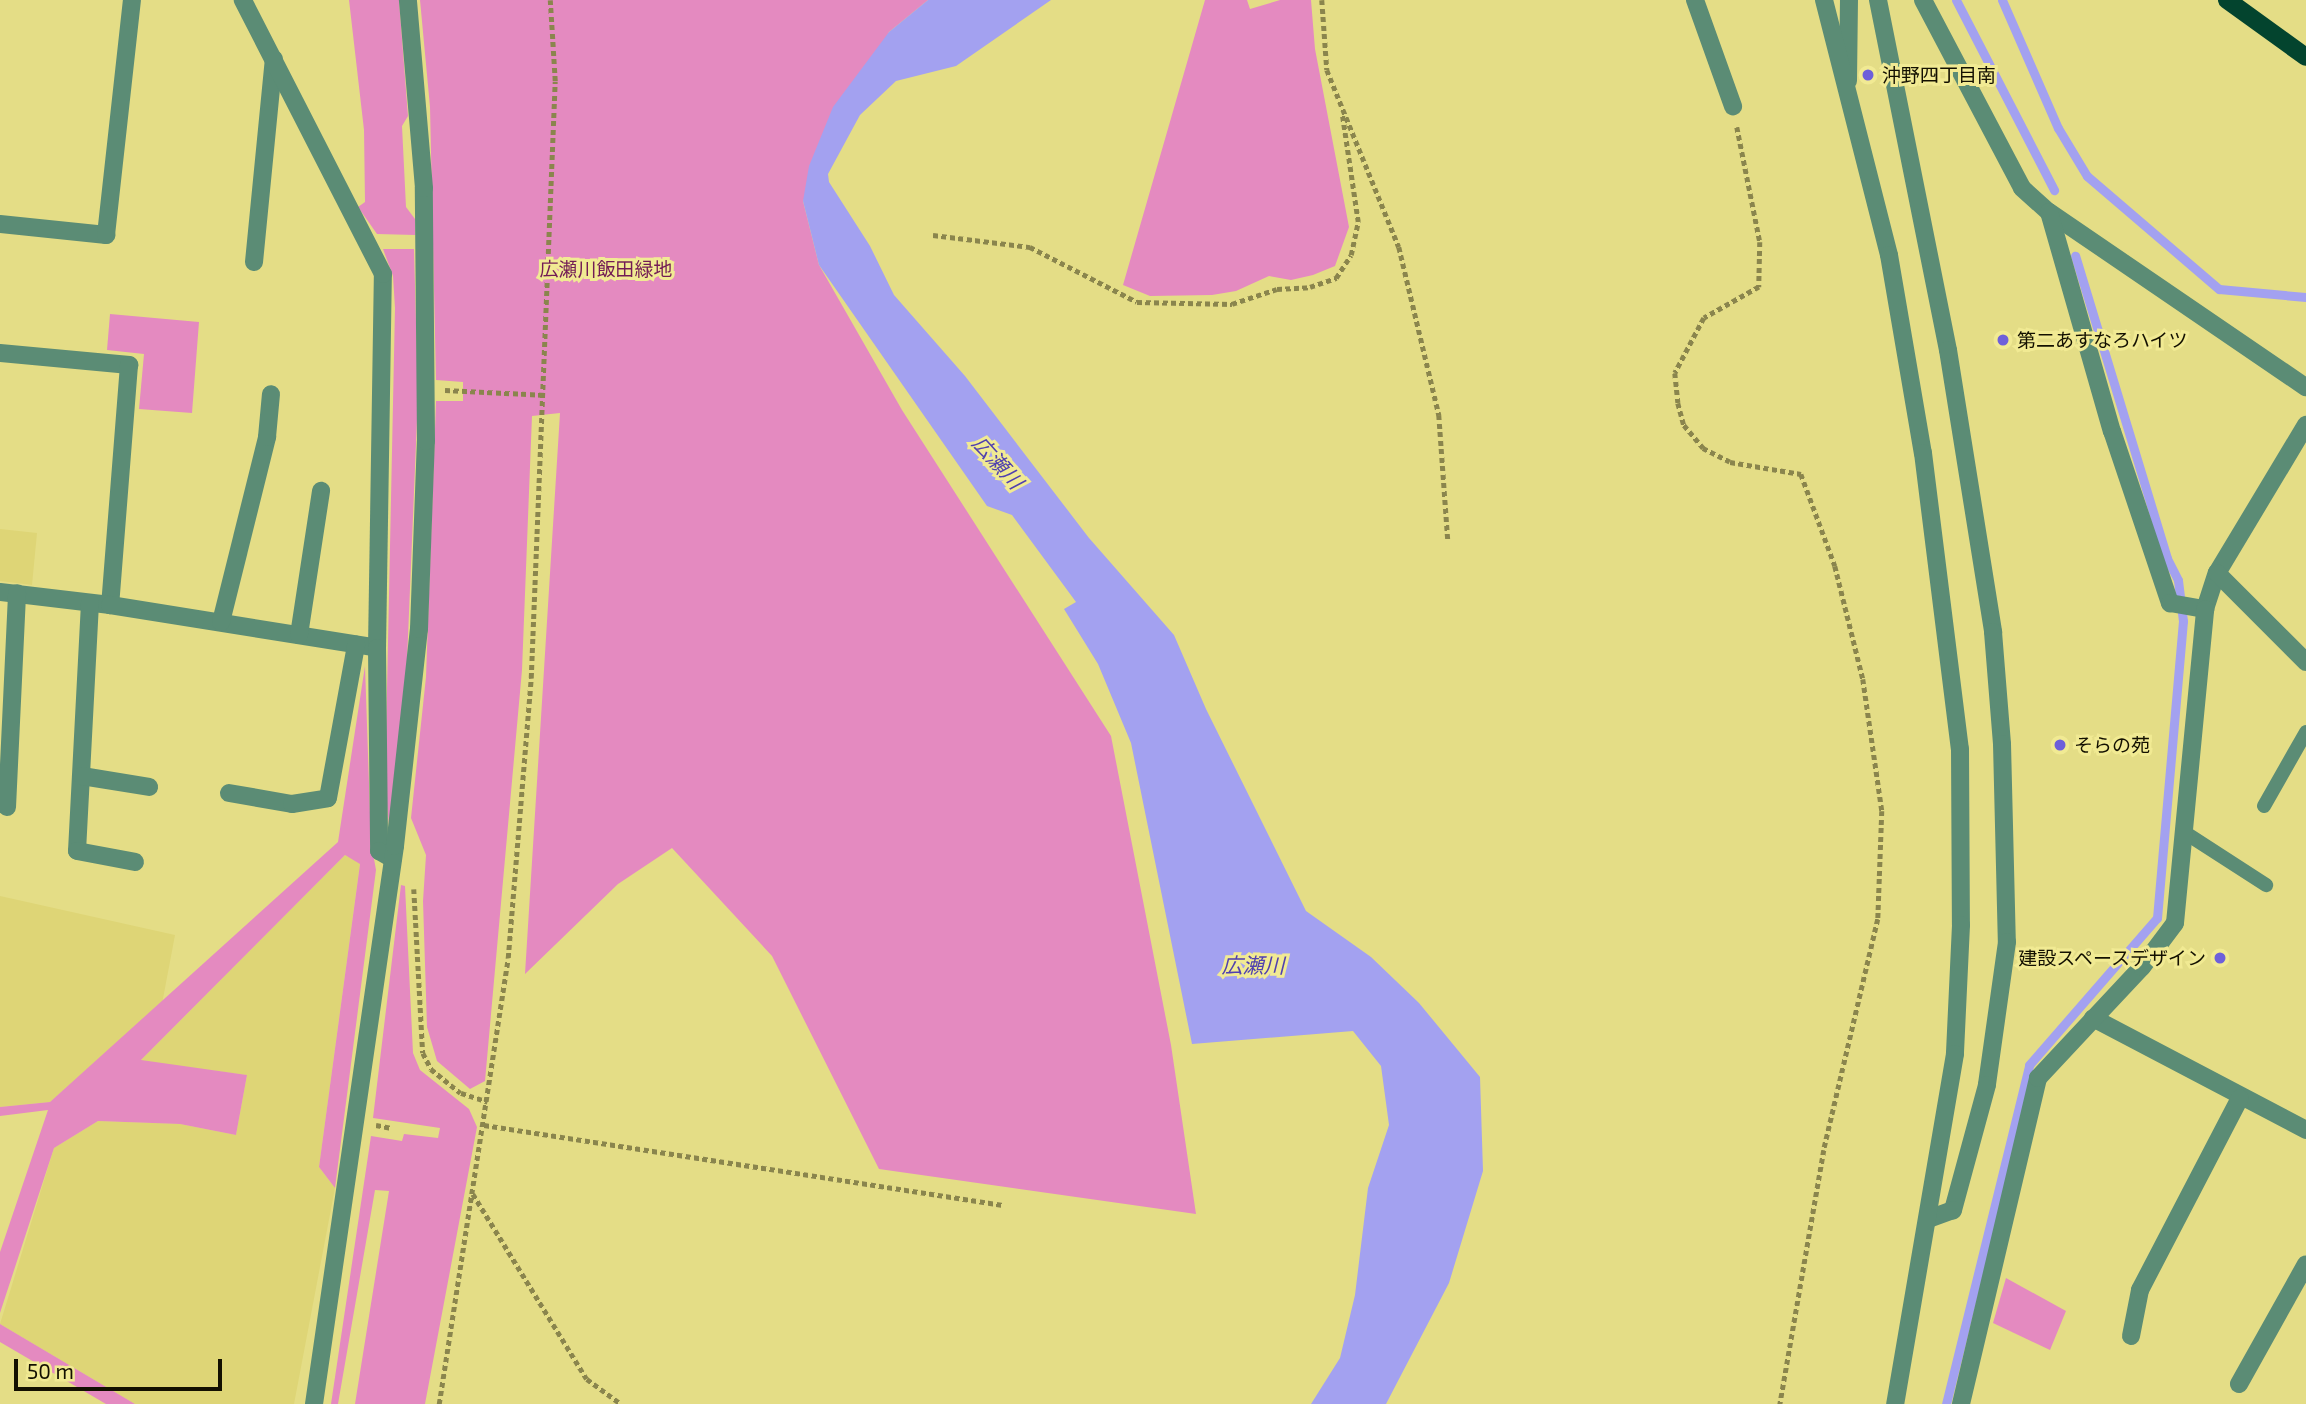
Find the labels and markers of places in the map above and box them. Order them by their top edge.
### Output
place label: 沖野四丁目南 [1882,64,1996,86]
marker: 沖野四丁目南 [1860,67,1876,83]
place label: 第二あすなろハイツ [2017,329,2188,351]
marker: 第二あすなろハイツ [1995,332,2011,348]
place label: そらの苑 [2074,734,2150,756]
marker: そらの苑 [2052,737,2068,753]
place label: 建設スペースデザイン [2016,947,2206,969]
marker: 建設スペースデザイン [2212,950,2228,966]

